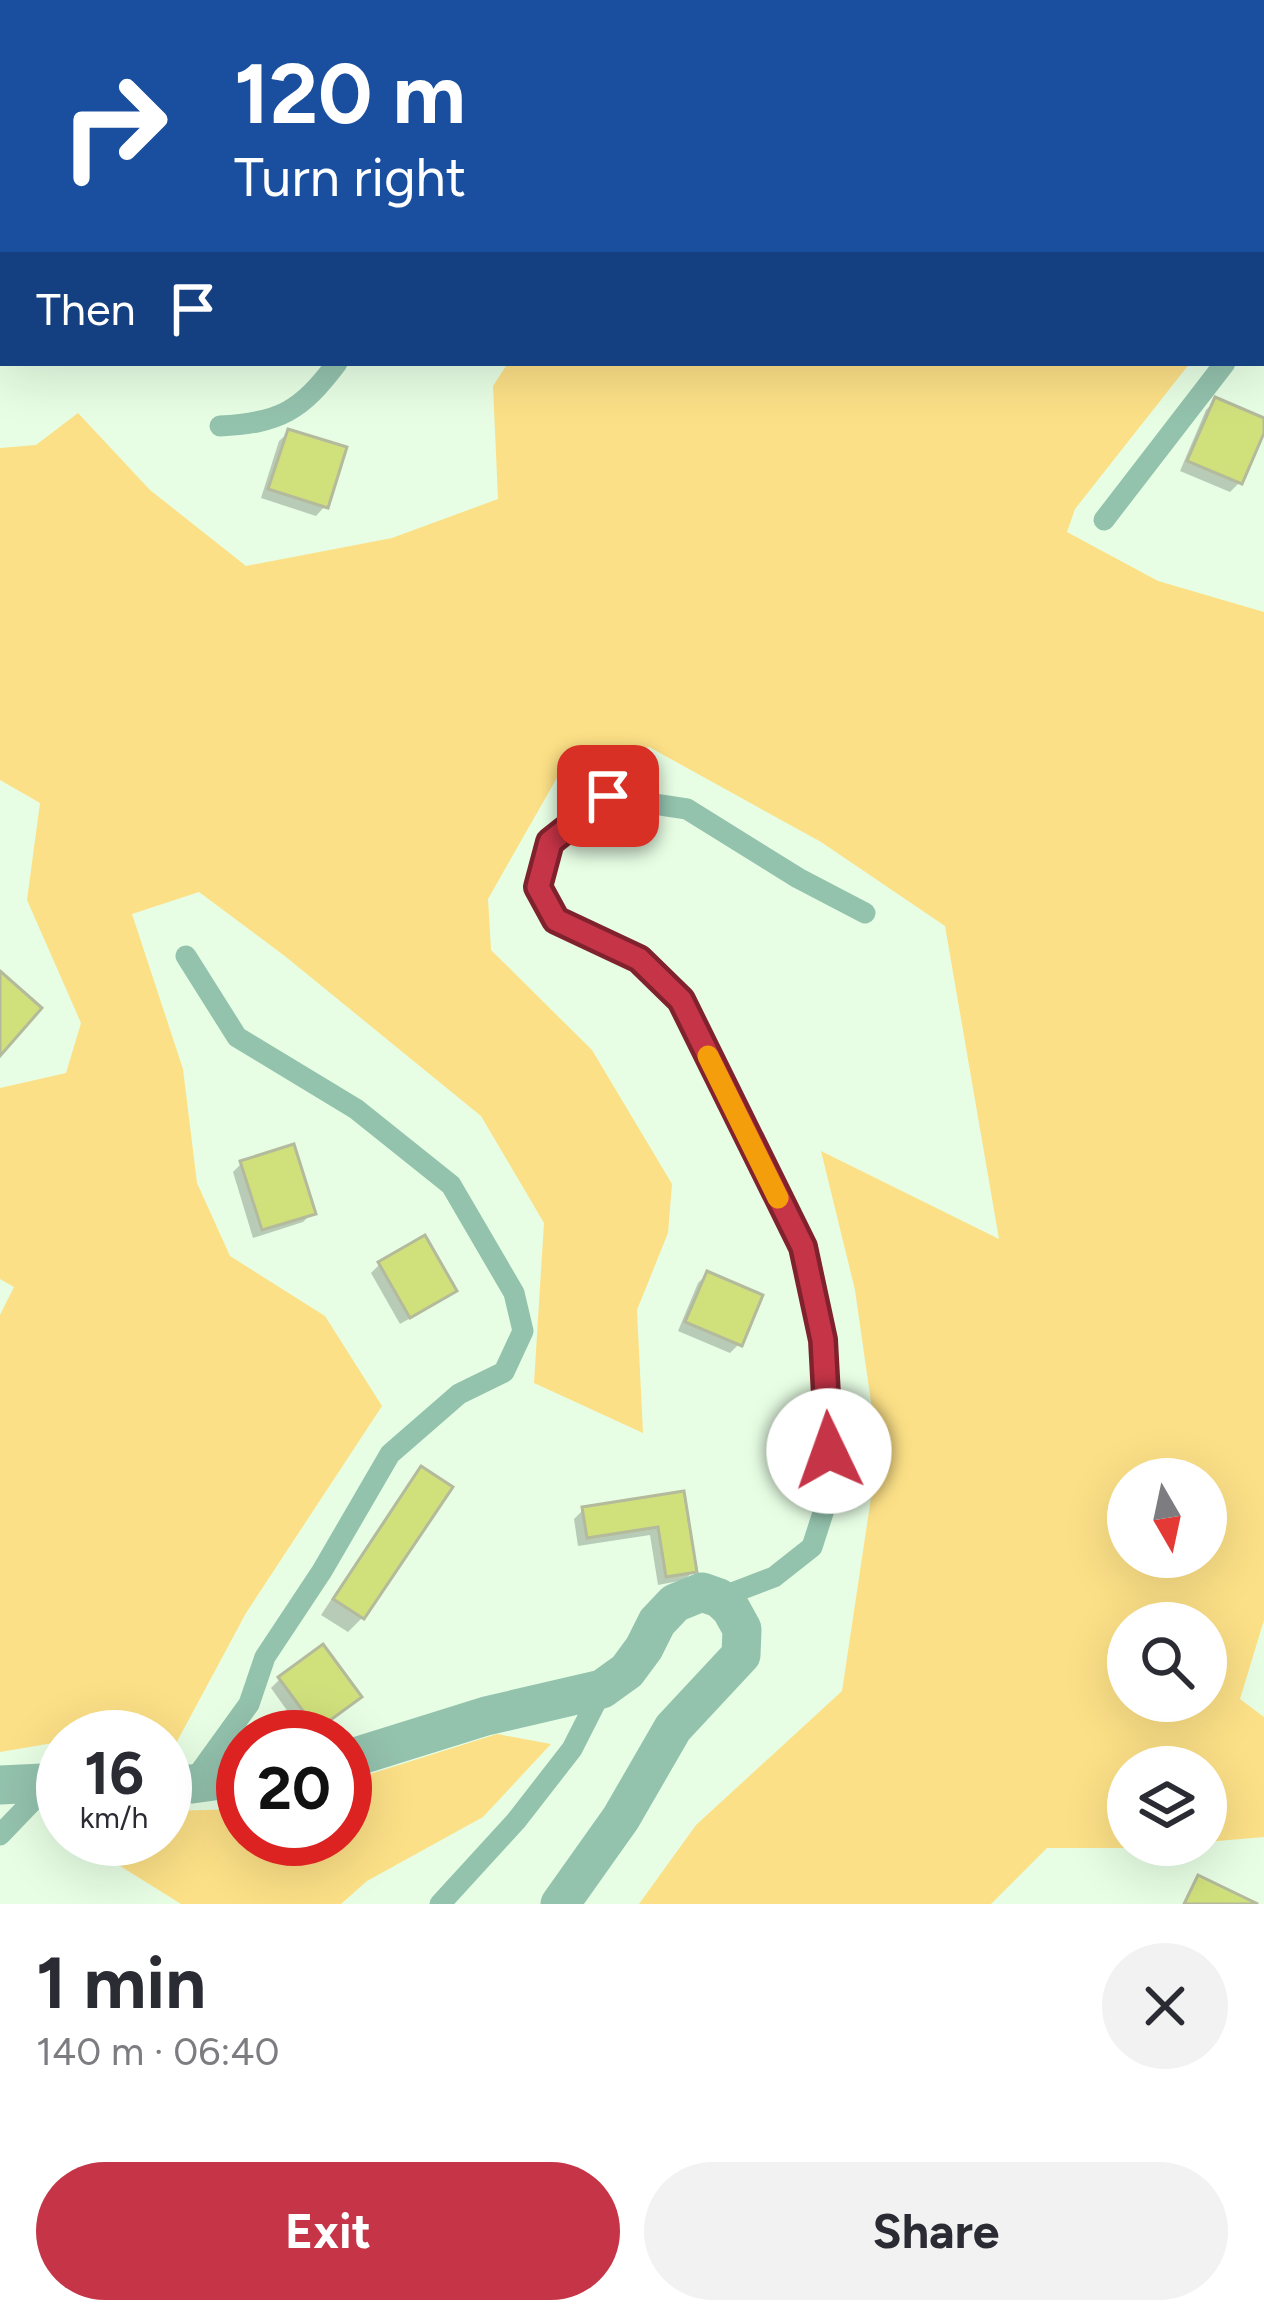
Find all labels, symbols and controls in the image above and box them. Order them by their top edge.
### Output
text: 120 m [234,43,466,144]
icon: right [36,48,192,204]
text: Turn right [234,145,466,210]
icon: arrive [160,276,226,342]
text: Then [36,282,136,336]
pin [557,745,659,847]
icon: arrive [575,763,641,829]
position arrow [766,1388,892,1514]
north arrow [1107,1458,1227,1578]
map controls [1107,1458,1227,1866]
button: search [1107,1602,1227,1722]
speed limit sign: 20 [216,1710,372,1866]
text: 16 [84,1737,144,1809]
button: layers [1107,1746,1227,1866]
text: km/h [80,1799,148,1836]
text: 1 min [36,1940,206,2026]
button: close [1102,1943,1228,2069]
text: 140 m · 06:40 [36,2028,279,2075]
button: Exit [36,2162,620,2300]
button: Share [644,2162,1228,2300]

